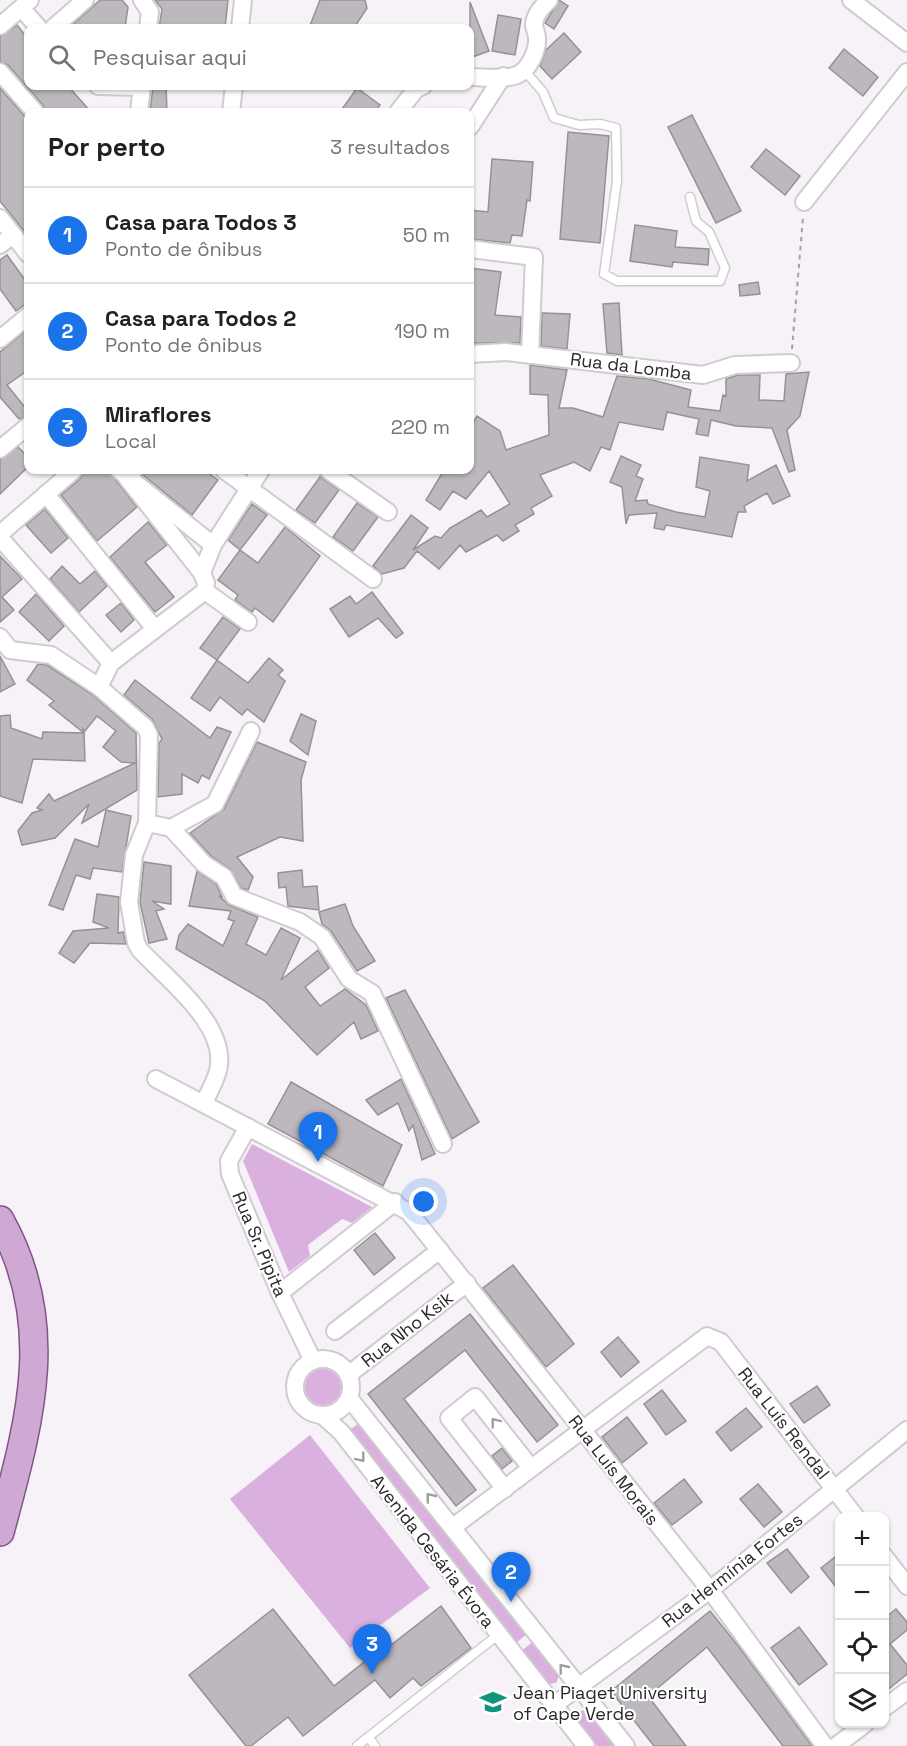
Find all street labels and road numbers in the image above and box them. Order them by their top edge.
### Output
street label: Rua da Lomba [569,347,693,385]
street label: Rua Sr. Pipita [227,1188,293,1300]
street label: Rua Nho Ksik [356,1286,458,1372]
street label: Rua Luís Rendal [733,1362,835,1484]
street label: Rua Luís Morais [564,1410,664,1530]
street label: Avenida Cesária Évora [366,1470,500,1632]
street label: Rua Hermínia Fortes [657,1508,807,1632]

